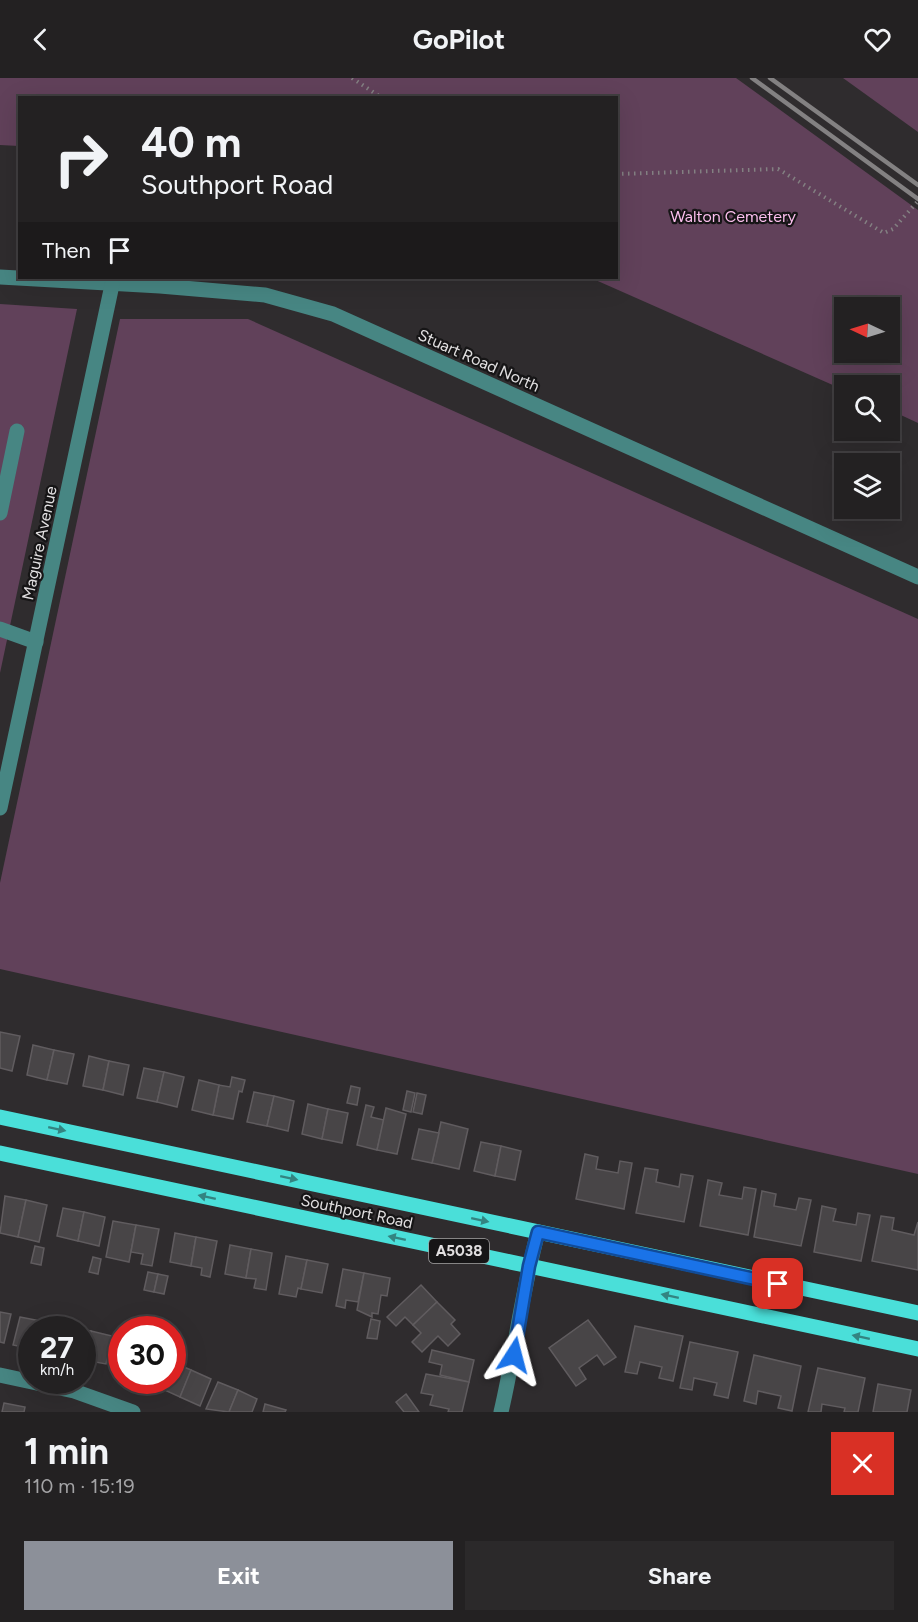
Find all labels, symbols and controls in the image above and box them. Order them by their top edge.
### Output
icon: back [24,23,57,56]
text: GoPilot [413,23,505,56]
icon: heart [861,23,894,56]
text: 40 m [141,117,241,168]
icon: right [42,120,120,198]
text: Southport Road [141,168,333,201]
park label: Walton Cemetery [670,207,796,226]
icon: arrive [103,234,136,267]
text: Then [42,237,91,264]
north arrow [834,297,900,363]
map controls [834,297,900,519]
street label: Stuart Road North [415,325,543,396]
button: search [834,375,900,441]
button: layers [834,453,900,519]
street label: Maguire Avenue [18,484,61,602]
one-way arrow [48,1125,67,1135]
one-way arrow [280,1174,299,1183]
street label: Southport Road [299,1190,415,1233]
one-way arrow [197,1192,216,1201]
one-way arrow [470,1215,489,1225]
one-way arrow [388,1233,407,1242]
road number: A5038 [429,1239,489,1263]
pin [752,1258,803,1309]
icon: arrive [761,1267,794,1300]
one-way arrow [661,1291,679,1301]
speed limit sign: 30 [108,1316,186,1394]
position arrow [482,1323,546,1387]
text: 27 [40,1329,74,1366]
one-way arrow [852,1331,870,1341]
text: km/h [40,1361,74,1379]
text: 1 min [24,1430,109,1473]
button: close [831,1432,894,1495]
text: 110 m · 15:19 [24,1474,135,1498]
button: Exit [24,1541,453,1610]
button: Share [465,1541,894,1610]

